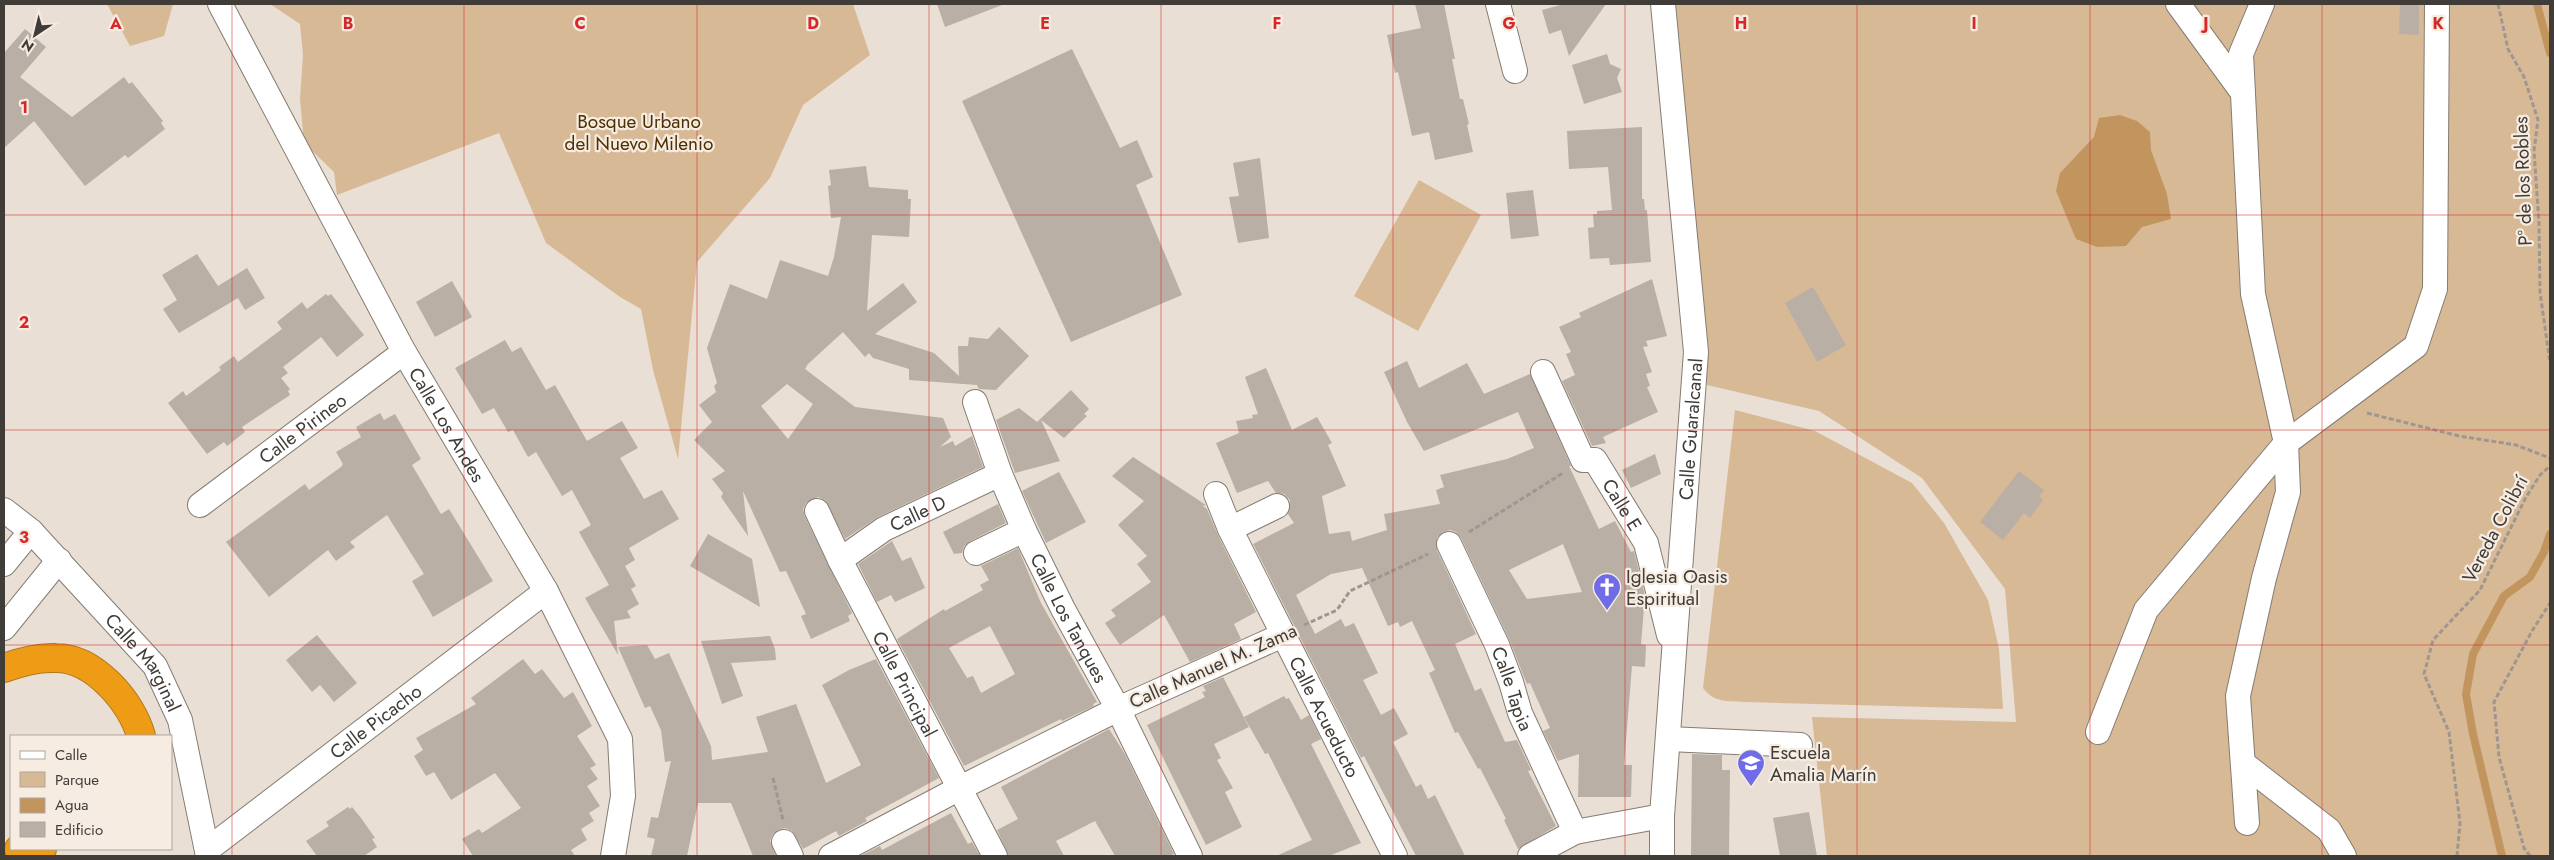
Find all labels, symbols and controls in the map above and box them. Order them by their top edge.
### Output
north arrow [10,10,60,60]
text: A [109,12,122,35]
text: B [343,12,353,35]
text: C [574,12,586,35]
text: D [807,12,819,35]
text: E [1040,12,1050,35]
text: F [1273,12,1281,35]
text: G [1502,12,1516,35]
text: H [1735,12,1747,35]
text: I [1971,12,1977,35]
text: J [2200,12,2209,35]
text: K [2432,12,2444,35]
text: N [17,34,38,57]
text: 1 [20,96,28,119]
park label: Bosque Urbano del Nuevo Milenio [565,108,713,157]
street label: P° de los Robles [2507,115,2539,246]
text: 2 [19,311,29,334]
street label: Calle Guaralcanal [1672,357,1709,501]
street label: Calle Los Andes [402,362,492,487]
street label: Calle Pirineo [253,386,352,470]
street label: Vereda Colibrí [2456,470,2535,587]
street label: Calle E [1596,473,1649,536]
street label: Calle D [885,488,950,538]
text: 3 [19,526,29,549]
street label: Calle Los Tanques [1024,549,1115,688]
place label: Iglesia Oasis Espiritual [1626,563,1728,612]
church icon: Iglesia Oasis Espiritual [1592,572,1622,611]
street label: Calle Marginal [99,607,188,716]
street label: Calle Manuel M. Zama [1125,617,1301,715]
street label: Calle Principal [866,626,944,742]
street label: Calle Tapia [1485,643,1540,735]
street label: Calle Acueducto [1283,651,1367,782]
street label: Calle Picacho [324,677,427,765]
legend [10,735,172,850]
place label: Escuela Amalia Marín [1770,739,1877,788]
text: Calle [55,744,87,766]
school or university icon: Escuela Amalia Marín [1736,748,1766,787]
text: Parque [55,769,99,791]
text: Agua [55,794,89,816]
text: Edificio [55,819,103,841]

